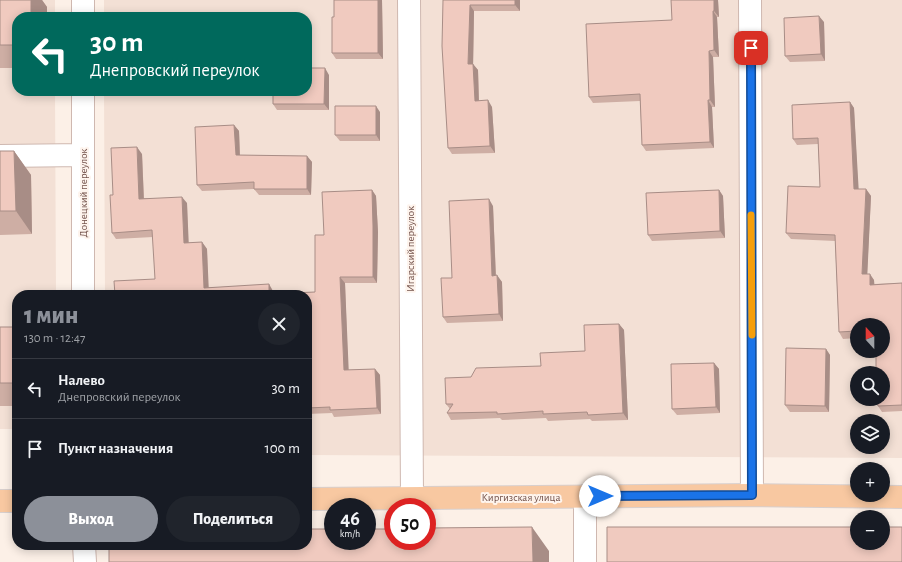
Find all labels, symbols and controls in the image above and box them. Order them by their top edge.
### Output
icon: left [24,28,76,80]
text: 30 m [90,29,143,57]
pin [734,31,768,65]
icon: arrive [740,37,762,59]
text: Днепровский переулок [90,62,260,80]
street label: Донецкий переулок [78,149,89,237]
street label: Игарский переулок [405,206,416,292]
button: close [258,303,300,345]
text: 1 мин [24,304,78,328]
north arrow [850,318,890,358]
map controls [850,318,890,550]
text: 130 m · 12:47 [24,332,86,345]
button: search [850,366,890,406]
text: Налево [58,373,105,388]
icon: left [24,378,46,400]
text: 30 m [271,381,300,396]
text: Днепровский переулок [58,391,181,404]
button: layers [850,414,890,454]
icon: arrive [24,438,46,460]
text: Пункт назначения [58,441,173,456]
text: 100 m [265,441,300,456]
button: + [850,462,890,502]
position arrow [579,475,621,517]
street label: Киргизская улица [482,492,560,503]
button: Выход [24,496,158,542]
button: Поделиться [166,496,300,542]
speed limit sign: 50 [384,498,436,550]
text: 46 [340,509,360,529]
button: − [850,510,890,550]
text: km/h [340,529,360,539]

